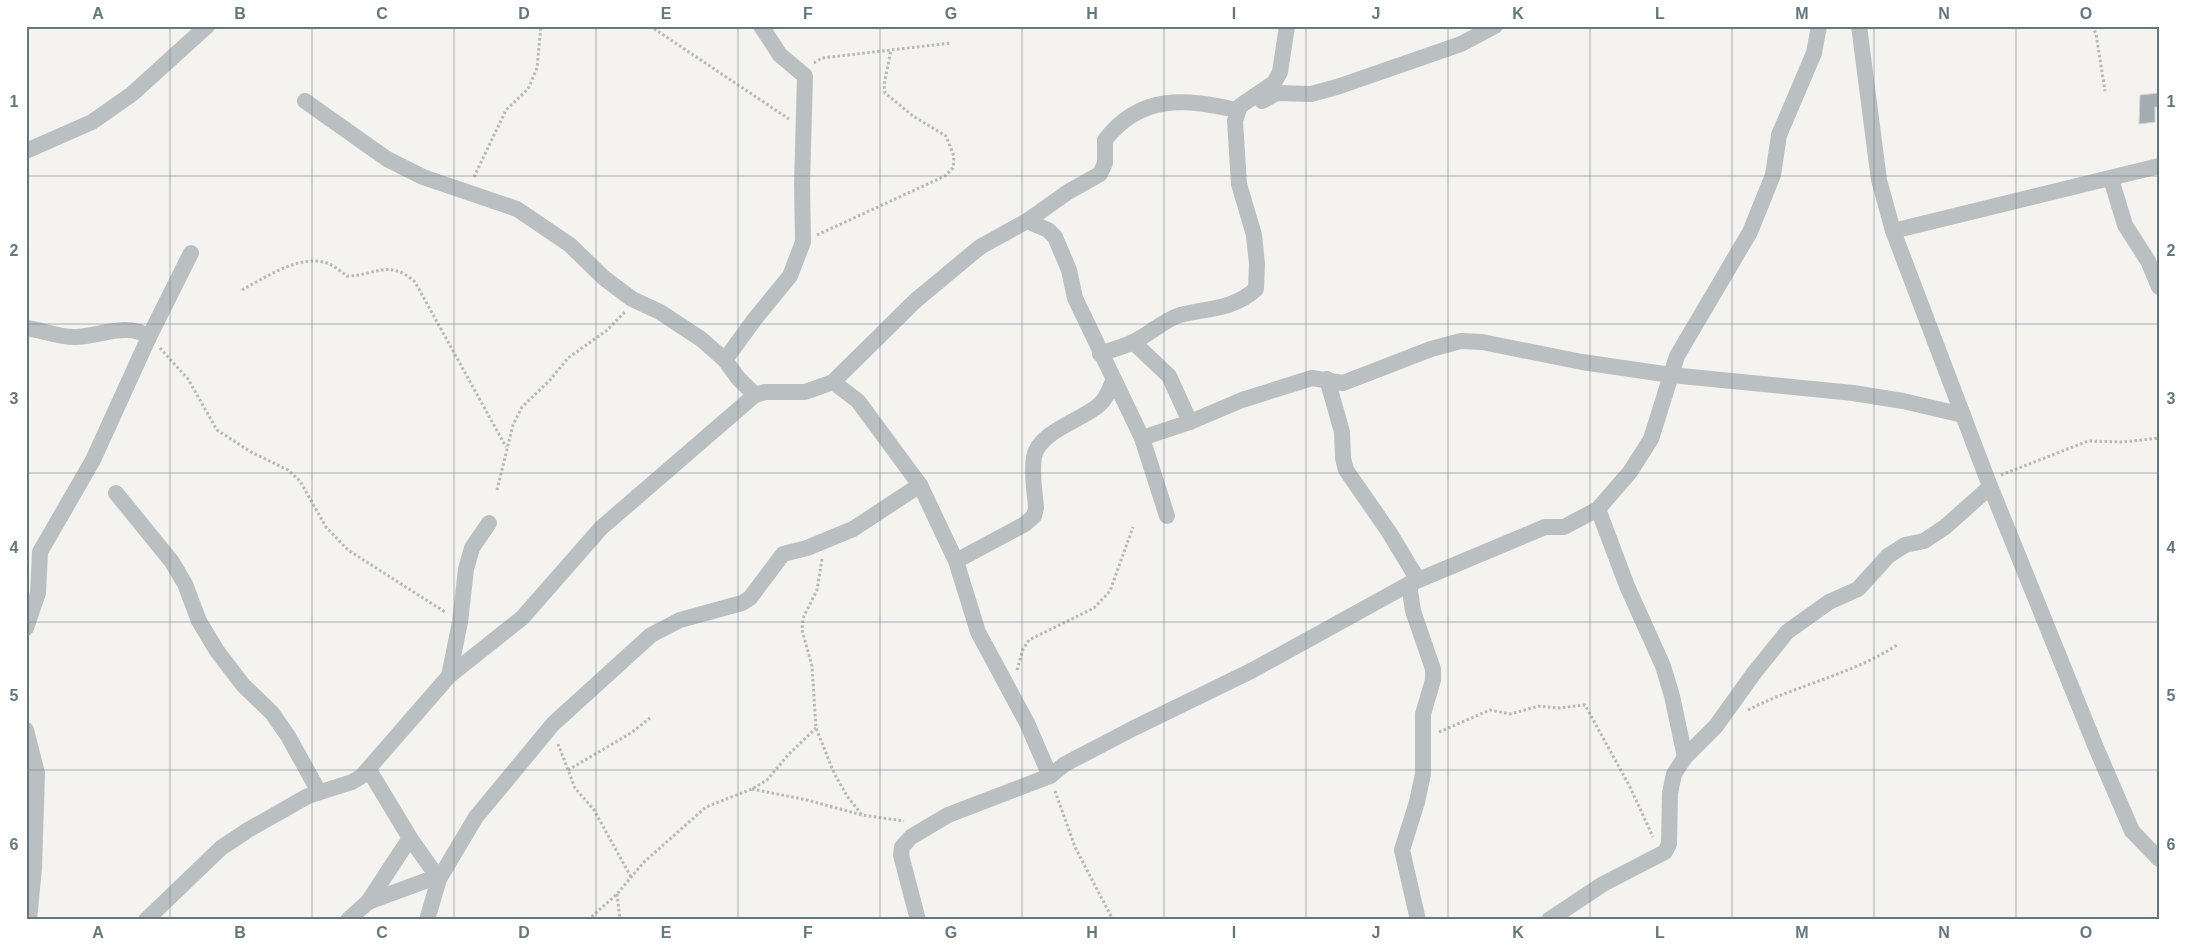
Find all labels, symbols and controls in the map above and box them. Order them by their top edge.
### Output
text: A [92,5,104,22]
text: B [234,5,246,22]
text: C [376,5,388,22]
text: D [518,5,530,22]
text: E [661,5,672,22]
text: F [803,5,813,22]
text: G [945,5,957,22]
text: H [1086,5,1098,22]
text: I [1232,5,1236,22]
text: J [1372,5,1380,22]
text: K [1512,5,1524,22]
text: L [1655,5,1665,22]
text: M [1795,5,1809,22]
text: N [1938,5,1950,22]
text: O [2080,5,2092,22]
text: 1 [10,93,19,110]
text: 1 [2167,93,2176,110]
text: 2 [10,242,19,259]
text: 2 [2167,242,2176,259]
text: 3 [10,390,19,407]
text: 3 [2167,390,2176,407]
text: 4 [10,539,19,556]
text: 4 [2167,539,2176,556]
text: 5 [10,687,19,704]
text: 5 [2167,687,2176,704]
text: 6 [10,836,19,853]
text: 6 [2167,836,2176,853]
text: A [92,924,104,941]
text: B [234,924,246,941]
text: C [376,924,388,941]
text: D [518,924,530,941]
text: E [661,924,672,941]
text: F [803,924,813,941]
text: G [945,924,957,941]
text: H [1086,924,1098,941]
text: I [1232,924,1236,941]
text: J [1372,924,1380,941]
text: K [1512,924,1524,941]
text: L [1655,924,1665,941]
text: M [1795,924,1809,941]
text: N [1938,924,1950,941]
text: O [2080,924,2092,941]

